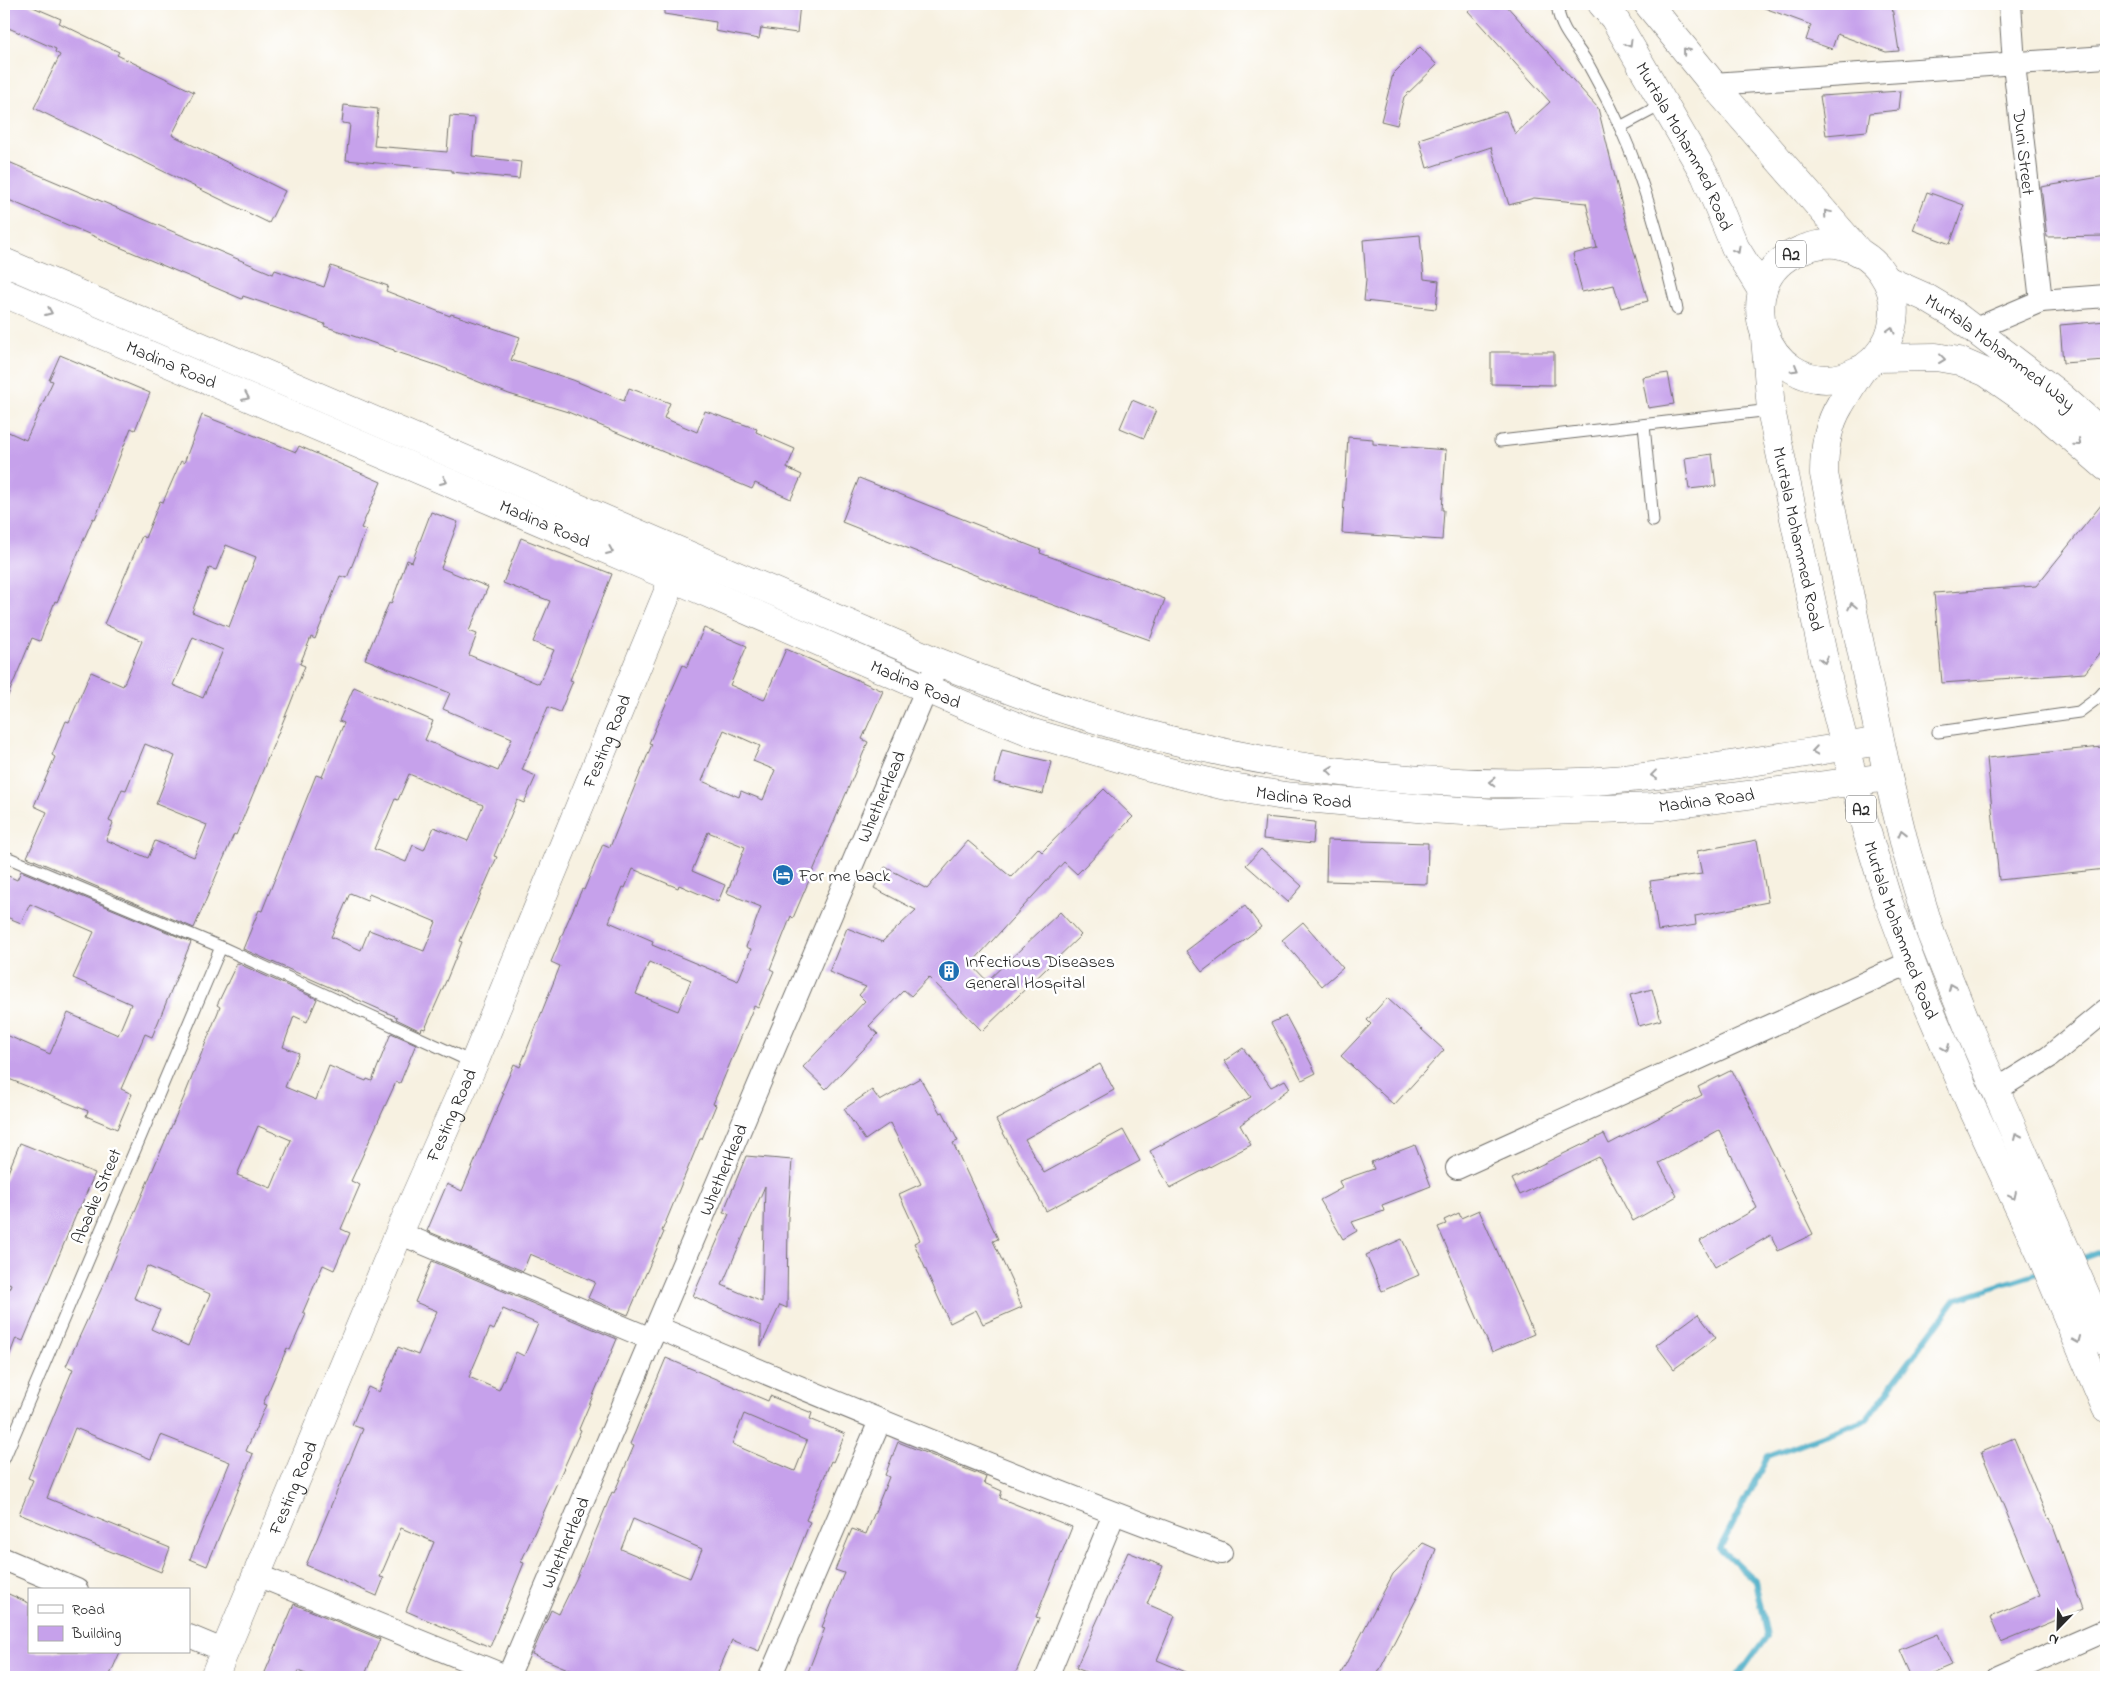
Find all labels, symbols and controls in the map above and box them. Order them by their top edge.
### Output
one-way arrow [1623,39,1633,48]
one-way arrow [1684,48,1692,57]
street label: Murtala Mohammed Road [1627,58,1738,235]
street label: Duni Street [2004,108,2040,196]
one-way arrow [1824,210,1833,219]
road number: A2 [1776,240,1806,268]
one-way arrow [1731,244,1741,253]
street label: Murtala Mohammed Way [1919,289,2080,418]
one-way arrow [44,306,52,316]
one-way arrow [1886,327,1896,335]
street label: Madina Road [121,335,220,397]
one-way arrow [1938,353,1946,363]
one-way arrow [1789,362,1798,372]
one-way arrow [241,390,250,401]
one-way arrow [2072,437,2081,446]
street label: Murtala Mohammed Road [1764,445,1829,634]
one-way arrow [439,474,448,485]
street label: Madina Road [495,494,594,556]
one-way arrow [605,545,614,556]
one-way arrow [1847,601,1858,610]
street label: Madina Road [866,655,964,717]
one-way arrow [1819,656,1829,665]
street label: Festing Road [577,691,639,793]
one-way arrow [1811,746,1819,756]
street label: WhetherHead [852,748,914,847]
one-way arrow [1326,765,1334,776]
one-way arrow [1650,769,1658,780]
one-way arrow [1488,777,1496,788]
street label: Madina Road [1253,780,1353,817]
street label: Madina Road [1657,783,1756,821]
road number: A2 [1846,796,1876,822]
one-way arrow [1897,828,1908,837]
street label: Murtala Mohammed Road [1855,838,1943,1024]
hotel icon: For me back [771,863,795,887]
place label: For me back [798,864,890,890]
place label: Infectious Diseases General Hospital [965,950,1115,997]
building icon: Infectious Diseases General Hospital [937,959,961,983]
one-way arrow [1948,983,1958,992]
one-way arrow [1940,1043,1951,1052]
street label: Festing Road [421,1065,485,1167]
street label: WhetherHead [694,1121,756,1220]
one-way arrow [2012,1132,2023,1141]
street label: Abadie Street [66,1145,130,1249]
one-way arrow [2007,1191,2017,1200]
one-way arrow [2071,1335,2082,1344]
street label: Festing Road [263,1438,326,1540]
street label: WhetherHead [536,1493,598,1593]
legend [28,1588,190,1654]
text: Road [72,1599,105,1621]
north arrow [2032,1604,2082,1654]
text: Building [71,1623,121,1646]
text: N [2045,1627,2062,1650]

